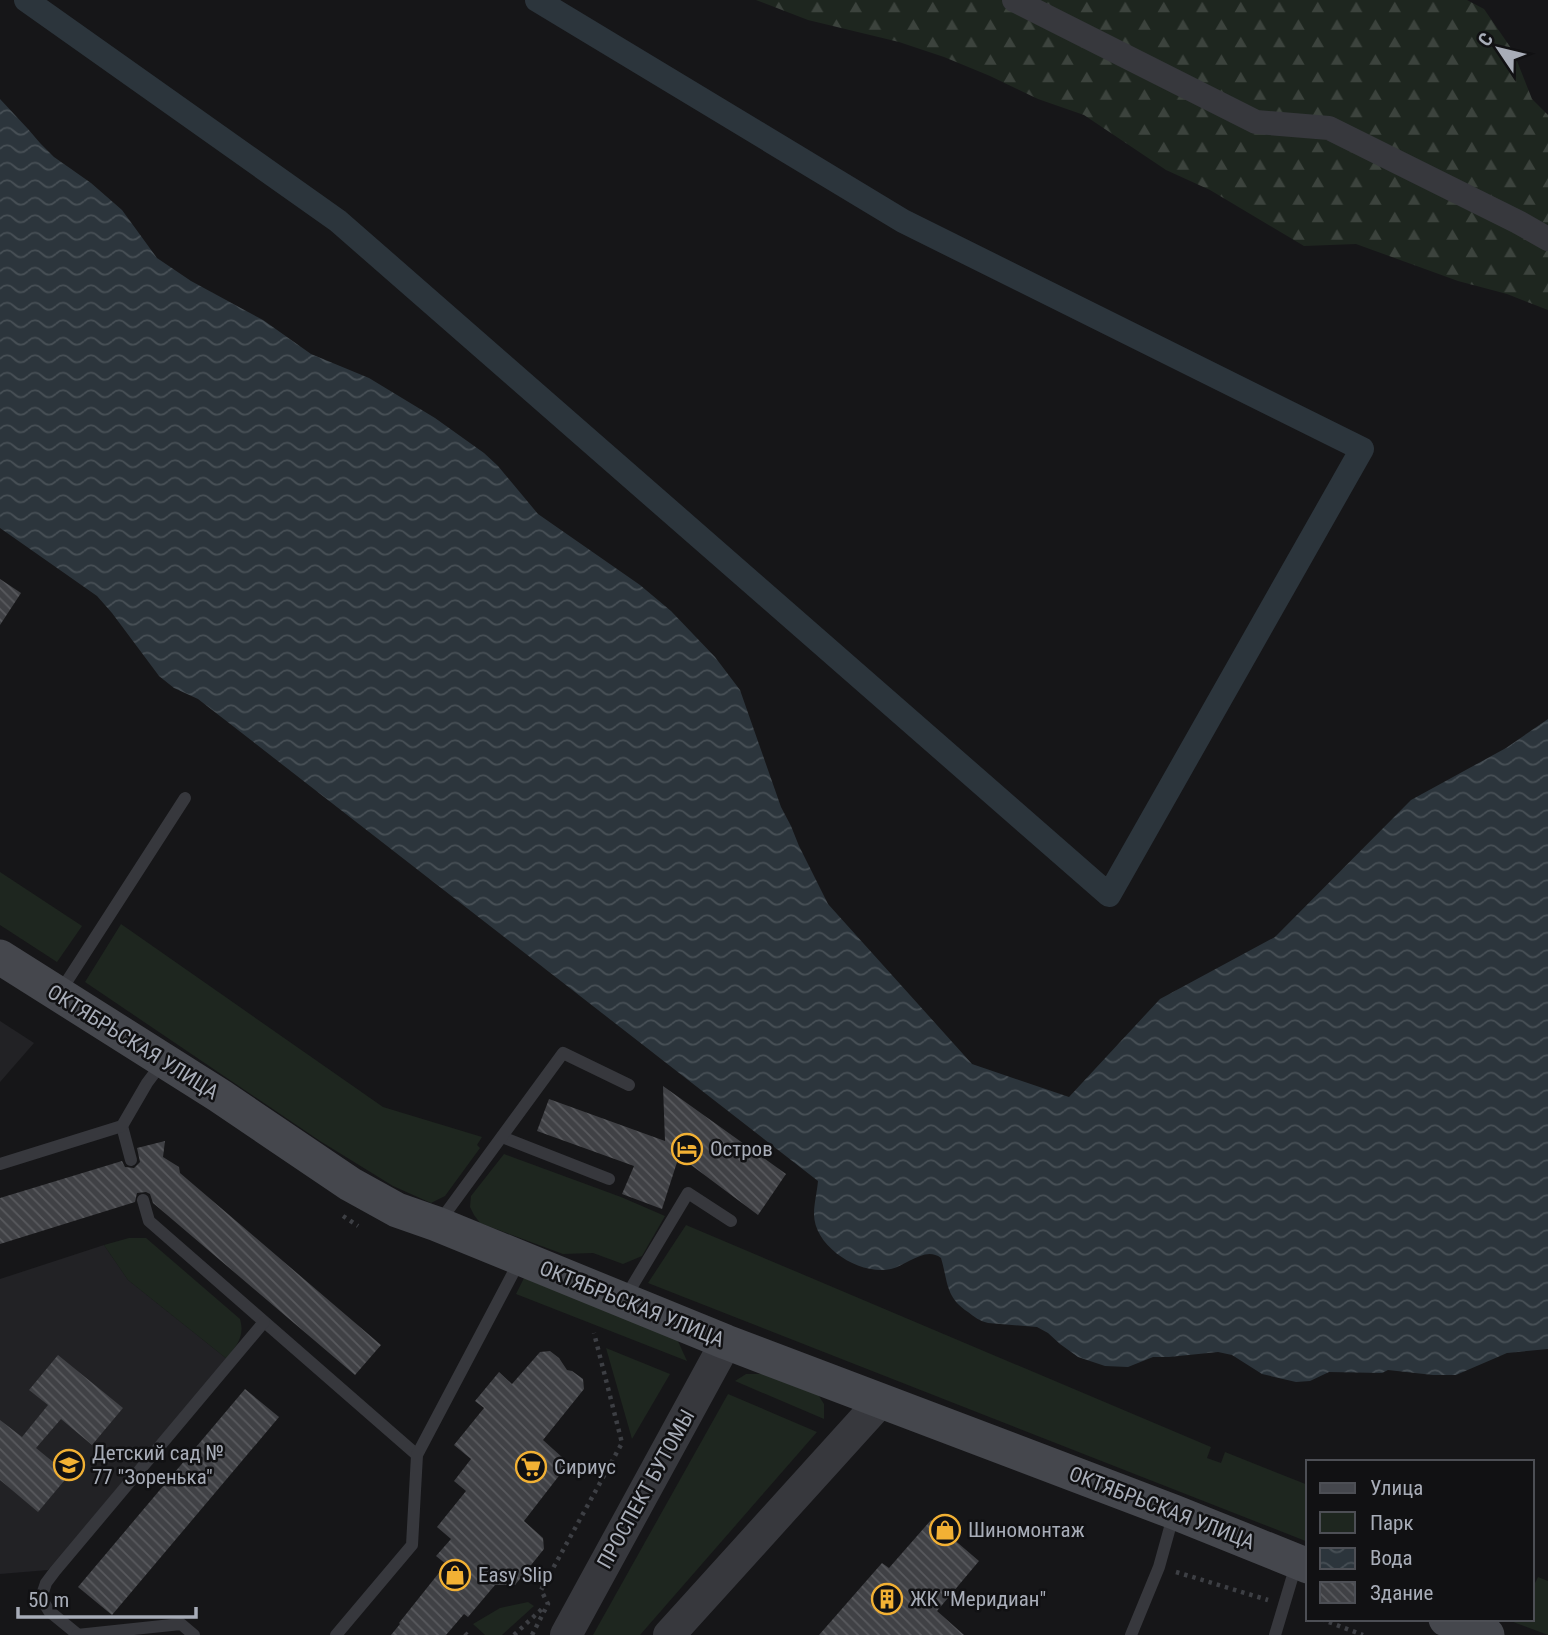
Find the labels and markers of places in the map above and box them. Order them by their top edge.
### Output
hotel icon: Остров [670,1132,704,1166]
place label: Остров [710,1137,773,1161]
place label: Детский сад № 77 "Зоренька" [92,1441,224,1489]
school or university icon: Детский сад № 77 "Зоренька" [52,1448,86,1482]
supermarket icon: Сириус [514,1450,548,1484]
place label: Сириус [554,1455,616,1479]
shop icon: Шиномонтаж [928,1513,962,1547]
place label: Шиномонтаж [968,1518,1085,1542]
shop icon: Easy Slip [438,1558,472,1592]
place label: Easy Slip [478,1563,553,1587]
building icon: ЖК "Меридиан" [870,1582,904,1616]
place label: ЖК "Меридиан" [910,1587,1046,1611]

